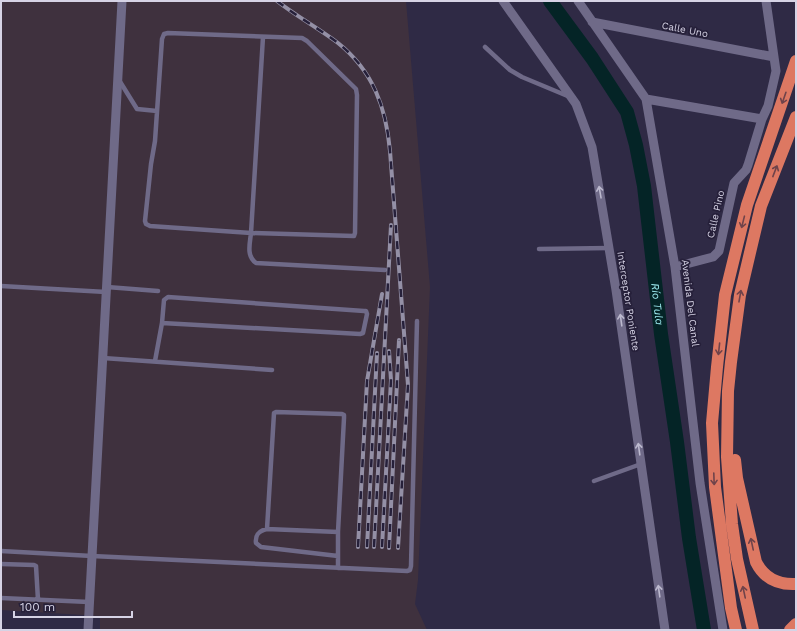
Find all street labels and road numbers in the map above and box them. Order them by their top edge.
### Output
street label: Calle Uno [661,20,709,39]
street label: Calle Pino [705,189,726,239]
street label: Interceptor Poniente [615,251,642,352]
street label: Avenida Del Canal [680,259,701,347]

